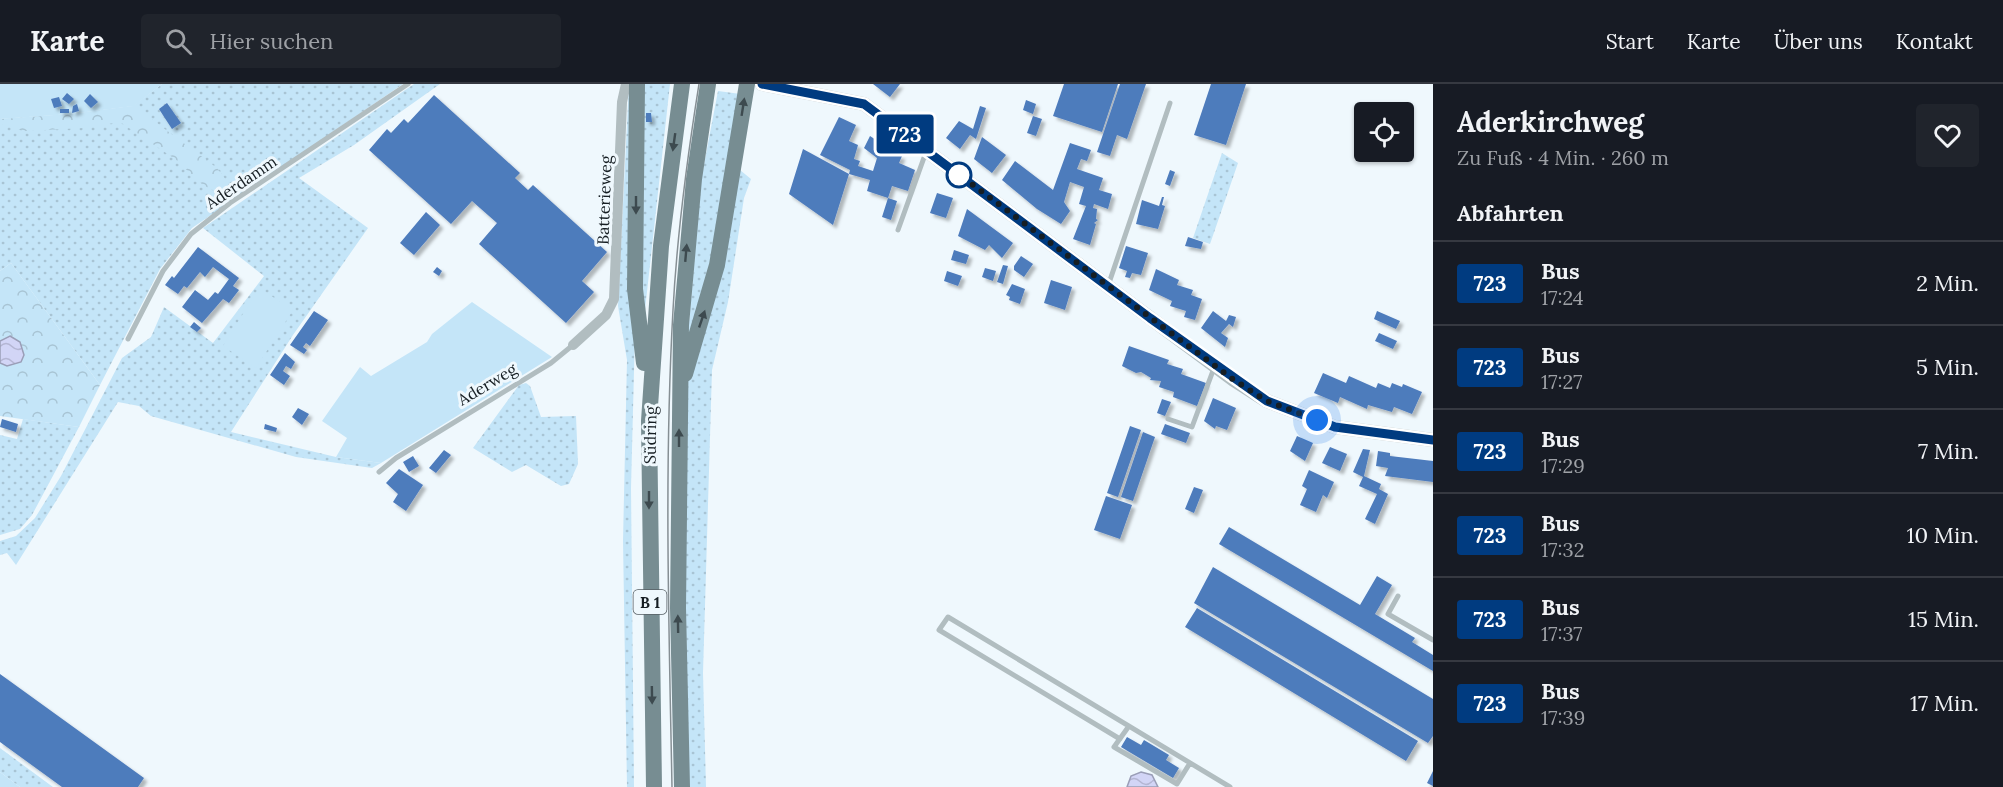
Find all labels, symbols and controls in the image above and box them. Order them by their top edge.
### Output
search box [141,14,561,68]
text: Karte [30,23,105,59]
icon: search [162,25,195,58]
text: Hier suchen [210,27,333,55]
text: Start [1606,28,1654,55]
text: Karte [1687,28,1741,55]
text: Über uns [1774,28,1863,55]
text: Kontakt [1896,28,1973,55]
one-way arrow [738,98,747,117]
map controls [1354,102,1414,162]
button: locate [1354,102,1414,162]
text: Aderkirchweg [1457,104,1644,140]
button: heart [1916,104,1979,167]
line badge: 723 [870,115,940,154]
text: 723 [889,121,921,148]
one-way arrow [669,133,678,152]
text: Zu Fuß · 4 Min. · 260 m [1457,145,1669,170]
street label: Aderdamm [201,151,280,214]
street label: Batterieweg [592,154,616,245]
unlabelled marker [946,162,972,188]
one-way arrow [631,196,641,215]
text: Abfahrten [1457,199,1564,227]
one-way arrow [681,244,691,263]
text: Bus [1541,257,1580,285]
text: 2 Min. [1916,269,1979,297]
text: 723 [1474,270,1506,297]
text: 17:24 [1541,285,1584,310]
one-way arrow [698,310,708,328]
text: Bus [1541,341,1580,369]
text: 5 Min. [1916,353,1979,381]
text: 723 [1474,354,1506,381]
street label: Aderweg [453,358,521,410]
text: 17:27 [1541,369,1582,394]
street label: Südring [639,405,661,464]
your location [1302,405,1332,435]
text: Bus [1541,425,1580,453]
one-way arrow [674,428,684,447]
text: 7 Min. [1918,437,1979,465]
text: 723 [1474,438,1506,465]
text: 17:29 [1541,453,1585,478]
one-way arrow [644,491,654,510]
text: Bus [1541,509,1580,537]
text: 10 Min. [1906,521,1979,549]
text: 723 [1474,522,1506,549]
text: 17:32 [1541,537,1584,562]
road number: B 1 [634,590,666,614]
text: Bus [1541,593,1580,621]
text: 15 Min. [1908,605,1979,633]
text: 723 [1474,606,1506,633]
one-way arrow [673,614,683,633]
text: 17:37 [1541,621,1582,646]
text: Bus [1541,677,1580,705]
one-way arrow [647,686,657,705]
text: 17 Min. [1910,689,1979,717]
text: 723 [1474,690,1506,717]
text: 17:39 [1541,705,1585,730]

